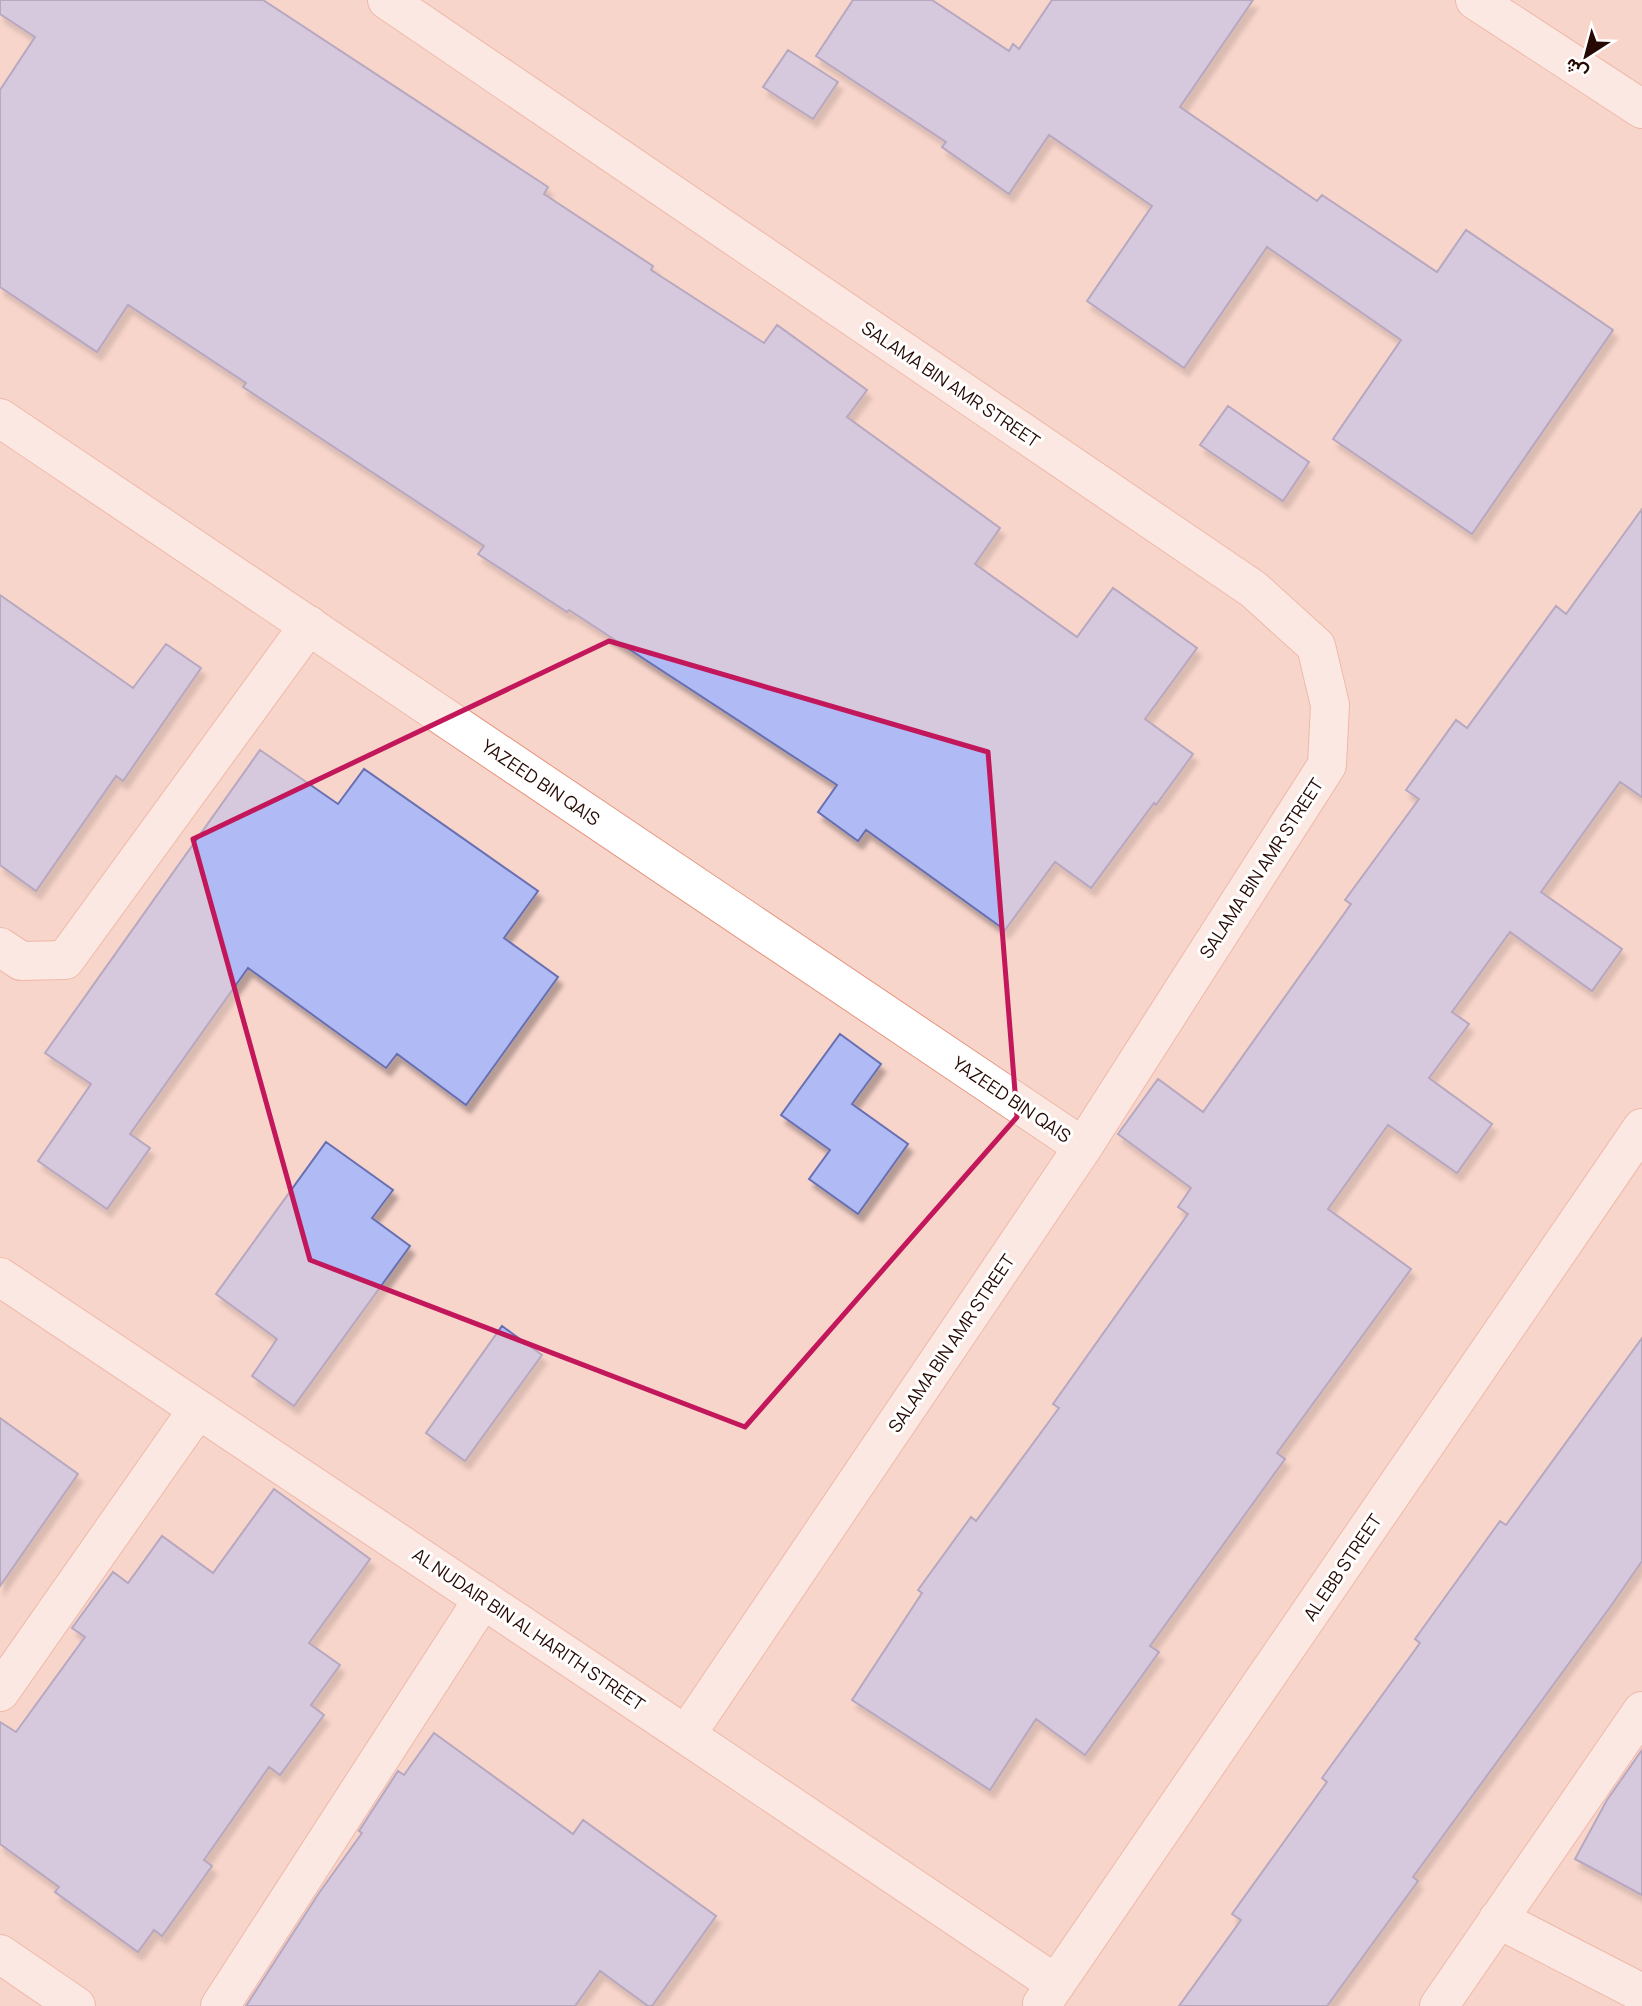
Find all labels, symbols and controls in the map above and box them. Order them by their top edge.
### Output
north arrow [1551,21,1621,91]
text: ش [1559,52,1593,87]
street label: SALAMA BIN AMR STREET [857,315,1045,453]
street label: YAZEED BIN QAIS [477,733,605,831]
street label: SALAMA BIN AMR STREET [1194,773,1328,963]
street label: YAZEED BIN QAIS [948,1050,1076,1148]
street label: SALAMA BIN AMR STREET [882,1249,1020,1437]
street label: AL EBB STREET [1297,1509,1387,1625]
street label: AL NUDAIR BIN AL HARITH STREET [408,1542,650,1716]

